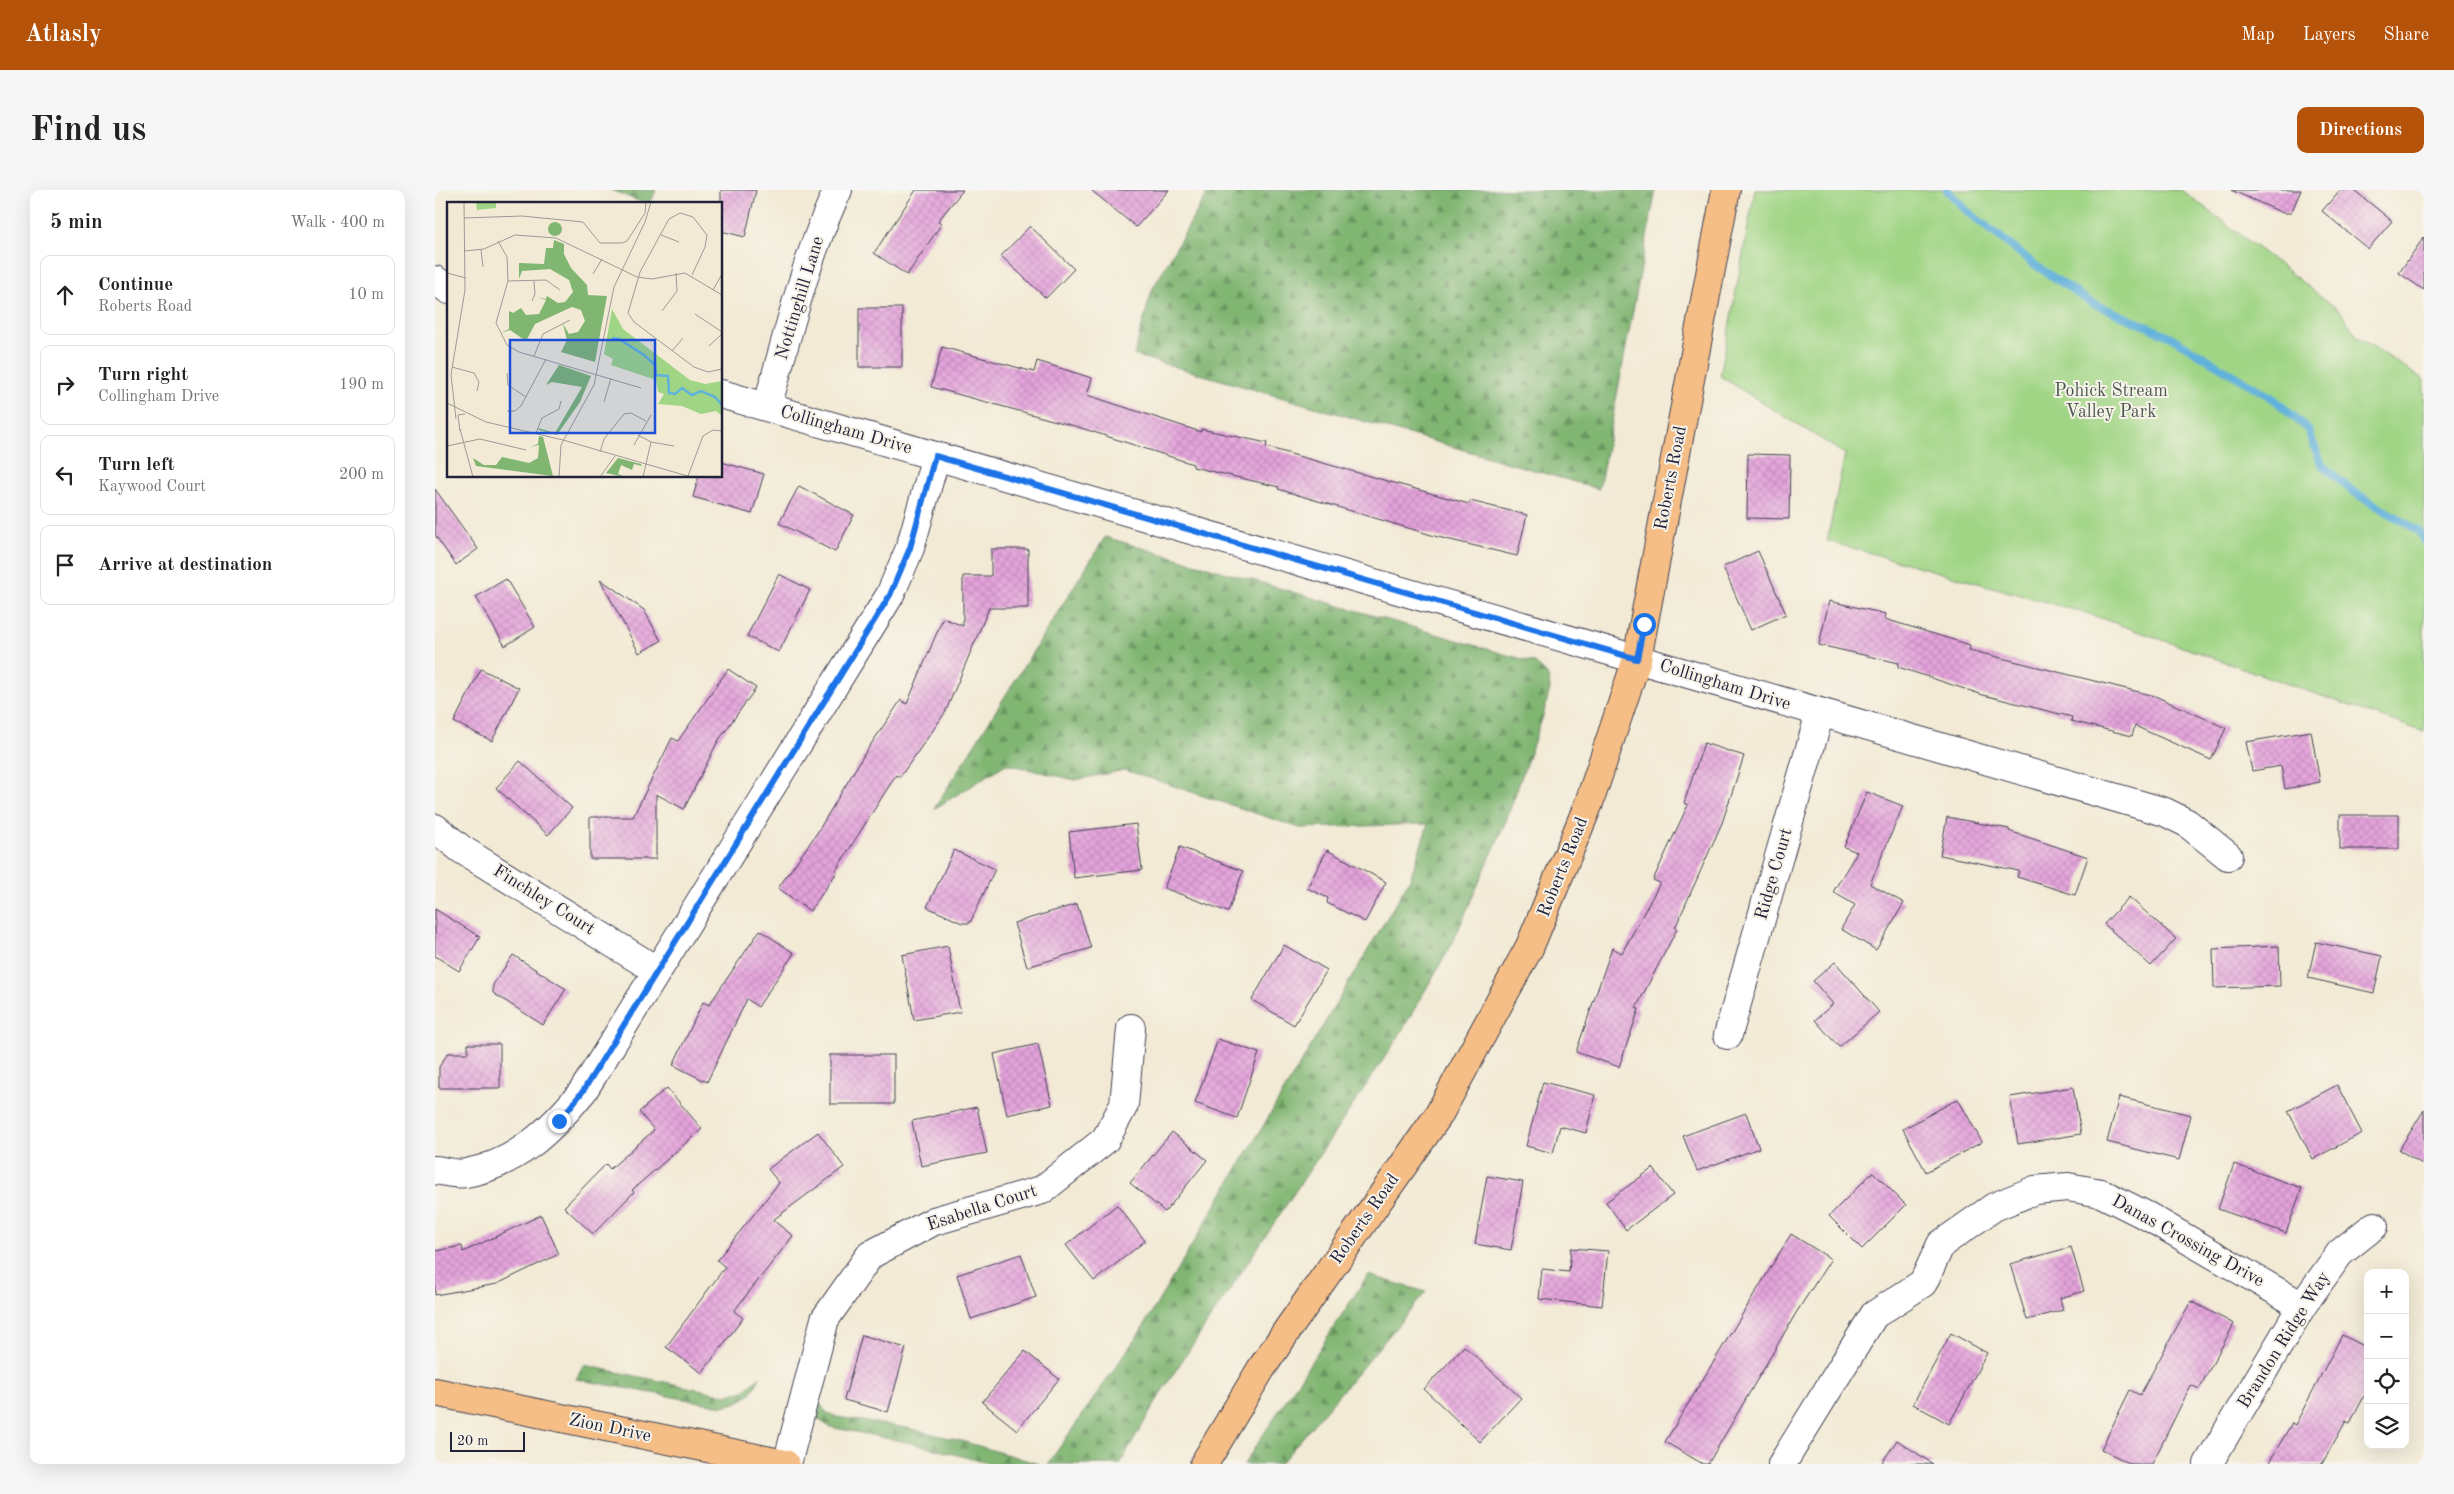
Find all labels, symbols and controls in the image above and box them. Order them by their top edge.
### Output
text: Atlasly [25,23,102,47]
text: Map [2241,26,2275,44]
text: Layers [2303,26,2355,44]
text: Share [2383,26,2429,44]
button: Directions [2297,107,2424,153]
text: Find us [30,113,146,148]
inset map [447,202,723,478]
text: 5 min [50,212,103,233]
text: Walk · 400 m [290,215,385,231]
street label: Nottinghill Lane [773,234,827,362]
text: Continue [98,276,173,295]
icon: ahead [51,281,79,309]
text: 10 m [348,287,384,303]
text: Roberts Road [98,299,192,315]
text: Turn right [98,366,188,385]
icon: right [51,371,79,399]
text: 190 m [339,377,384,393]
park label: Pohick Stream Valley Park [2054,382,2168,421]
text: Collingham Drive [98,389,219,405]
street label: Collingham Drive [778,403,914,457]
street label: Roberts Road [1652,424,1690,532]
text: Turn left [98,456,175,475]
icon: left [51,461,79,489]
text: 200 m [339,467,384,483]
text: Kaywood Court [98,479,206,495]
icon: arrive [51,551,79,579]
text: Arrive at destination [98,556,272,575]
route start [1633,613,1656,636]
street label: Collingham Drive [1657,656,1793,714]
street label: Roberts Road [1535,815,1591,919]
street label: Ridge Court [1752,826,1796,922]
street label: Finchley Court [490,862,598,938]
route end [548,1110,571,1133]
street label: Roberts Road [1327,1170,1403,1268]
street label: Esabella Court [925,1182,1039,1234]
street label: Danas Crossing Drive [2109,1192,2267,1290]
street label: Brandon Ridge Way [2235,1268,2334,1412]
map controls [2364,1269,2409,1449]
button: + [2364,1269,2409,1314]
button: − [2364,1314,2409,1359]
button: locate [2364,1359,2409,1404]
button: layers [2364,1404,2409,1449]
street label: Zion Drive [567,1411,653,1445]
scale bar [450,1429,525,1452]
text: 20 m [457,1434,488,1448]

